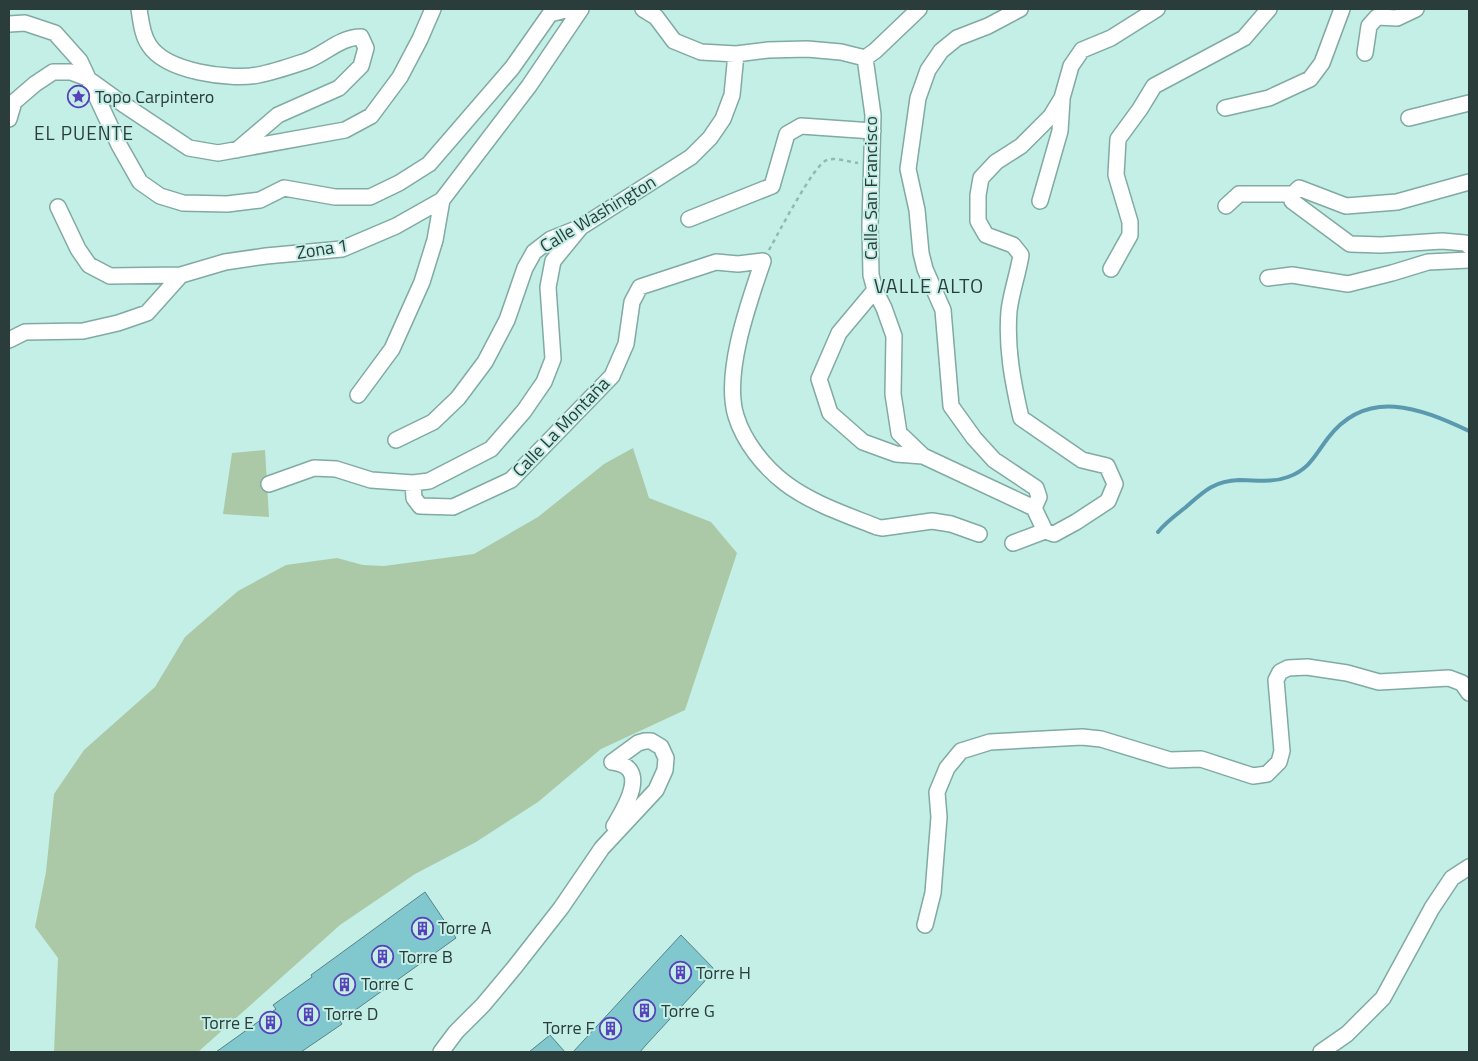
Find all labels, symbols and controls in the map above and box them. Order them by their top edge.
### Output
place label: Topo Carpintero [95,83,214,110]
place icon: Topo Carpintero [67,85,91,109]
street label: Calle San Francisco [857,116,884,260]
district label: EL PUENTE [34,118,134,147]
street label: Calle Washington [535,168,661,259]
street label: Zona 1 [294,231,350,266]
district label: VALLE ALTO [874,270,984,301]
street label: Calle La Montaña [506,371,615,483]
place label: Torre A [438,914,492,941]
building icon: Torre A [410,916,434,940]
place label: Torre B [399,943,453,970]
building icon: Torre B [371,945,395,969]
place label: Torre H [696,959,751,986]
building icon: Torre H [668,961,692,985]
place label: Torre C [361,970,414,997]
building icon: Torre C [333,972,357,996]
place label: Torre G [661,997,715,1024]
building icon: Torre G [633,999,657,1023]
place label: Torre D [324,1000,378,1027]
building icon: Torre D [296,1002,320,1026]
place label: Torre E [201,1009,254,1036]
building icon: Torre E [258,1011,282,1035]
place label: Torre F [543,1014,595,1041]
building icon: Torre F [599,1016,623,1040]

